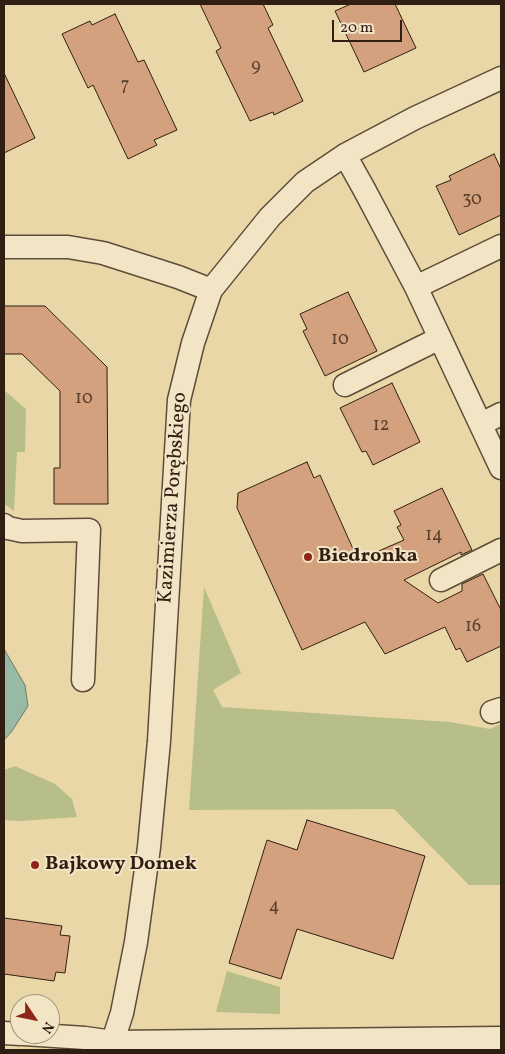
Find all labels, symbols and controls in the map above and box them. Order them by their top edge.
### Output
scale bar [335,10,405,42]
text: 20 m [340,18,373,39]
house number: 9 [251,57,261,79]
house number: 7 [121,76,129,98]
house number: 30 [462,190,482,212]
house number: 10 [331,330,349,352]
house number: 10 [75,389,93,411]
street label: Kazimierza Porębskiego [155,392,193,604]
house number: 12 [373,416,389,438]
house number: 14 [425,526,443,548]
place label: Biedronka [318,545,418,569]
marker: Biedronka [302,551,314,563]
house number: 16 [465,617,481,639]
place label: Bajkowy Domek [45,853,197,877]
marker: Bajkowy Domek [29,859,41,871]
house number: 4 [269,897,279,919]
north arrow [10,994,60,1044]
text: N [36,1018,58,1037]

